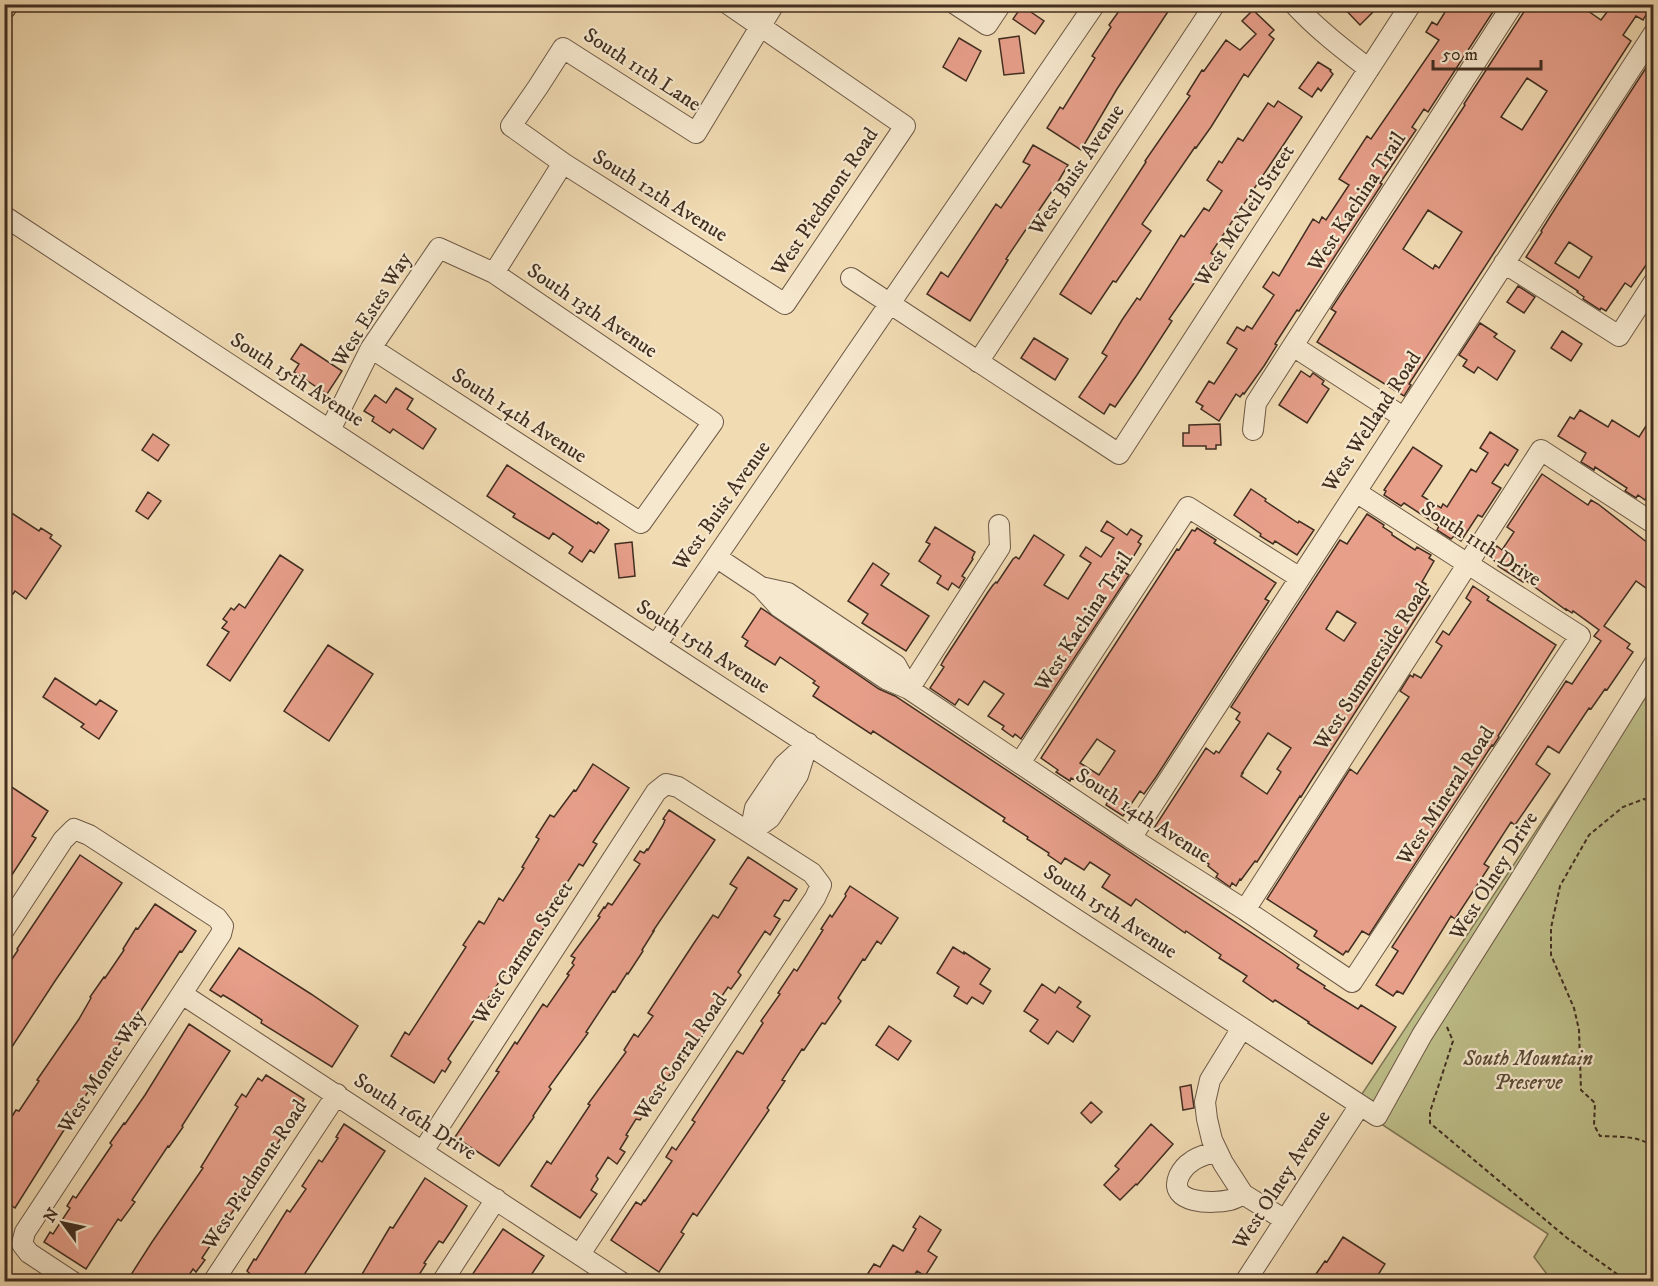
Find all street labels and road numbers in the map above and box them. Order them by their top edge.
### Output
street label: South 11th Lane [578,22,706,118]
street label: West Buist Avenue [1023,99,1131,241]
street label: West Piedmont Road [765,122,885,282]
street label: West Kachina Trail [1302,127,1412,277]
street label: West McNeil Street [1189,140,1301,293]
street label: South 12th Avenue [588,144,733,248]
street label: West Estes Way [326,247,418,373]
street label: South 13th Avenue [522,258,663,364]
street label: South 15th Avenue [225,327,369,433]
street label: West Welland Road [1316,346,1428,498]
street label: South 14th Avenue [446,363,592,470]
street label: West Buist Avenue [667,436,777,577]
street label: South 11th Drive [1416,496,1546,593]
street label: West Kachina Trail [1029,547,1139,697]
street label: West Summerside Road [1308,578,1436,756]
street label: South 15th Avenue [631,594,775,700]
street label: West Mineral Road [1391,721,1501,871]
street label: South 14th Avenue [1070,763,1216,870]
street label: West Olney Drive [1443,807,1544,946]
street label: South 15th Avenue [1038,859,1182,965]
street label: West Carmen Street [467,876,579,1030]
street label: West Corral Road [628,988,733,1126]
street label: West Monte Way [52,1005,152,1139]
street label: South 16th Drive [349,1068,482,1167]
street label: West Piedmont Road [196,1095,313,1256]
street label: West Olney Avenue [1227,1105,1337,1255]

